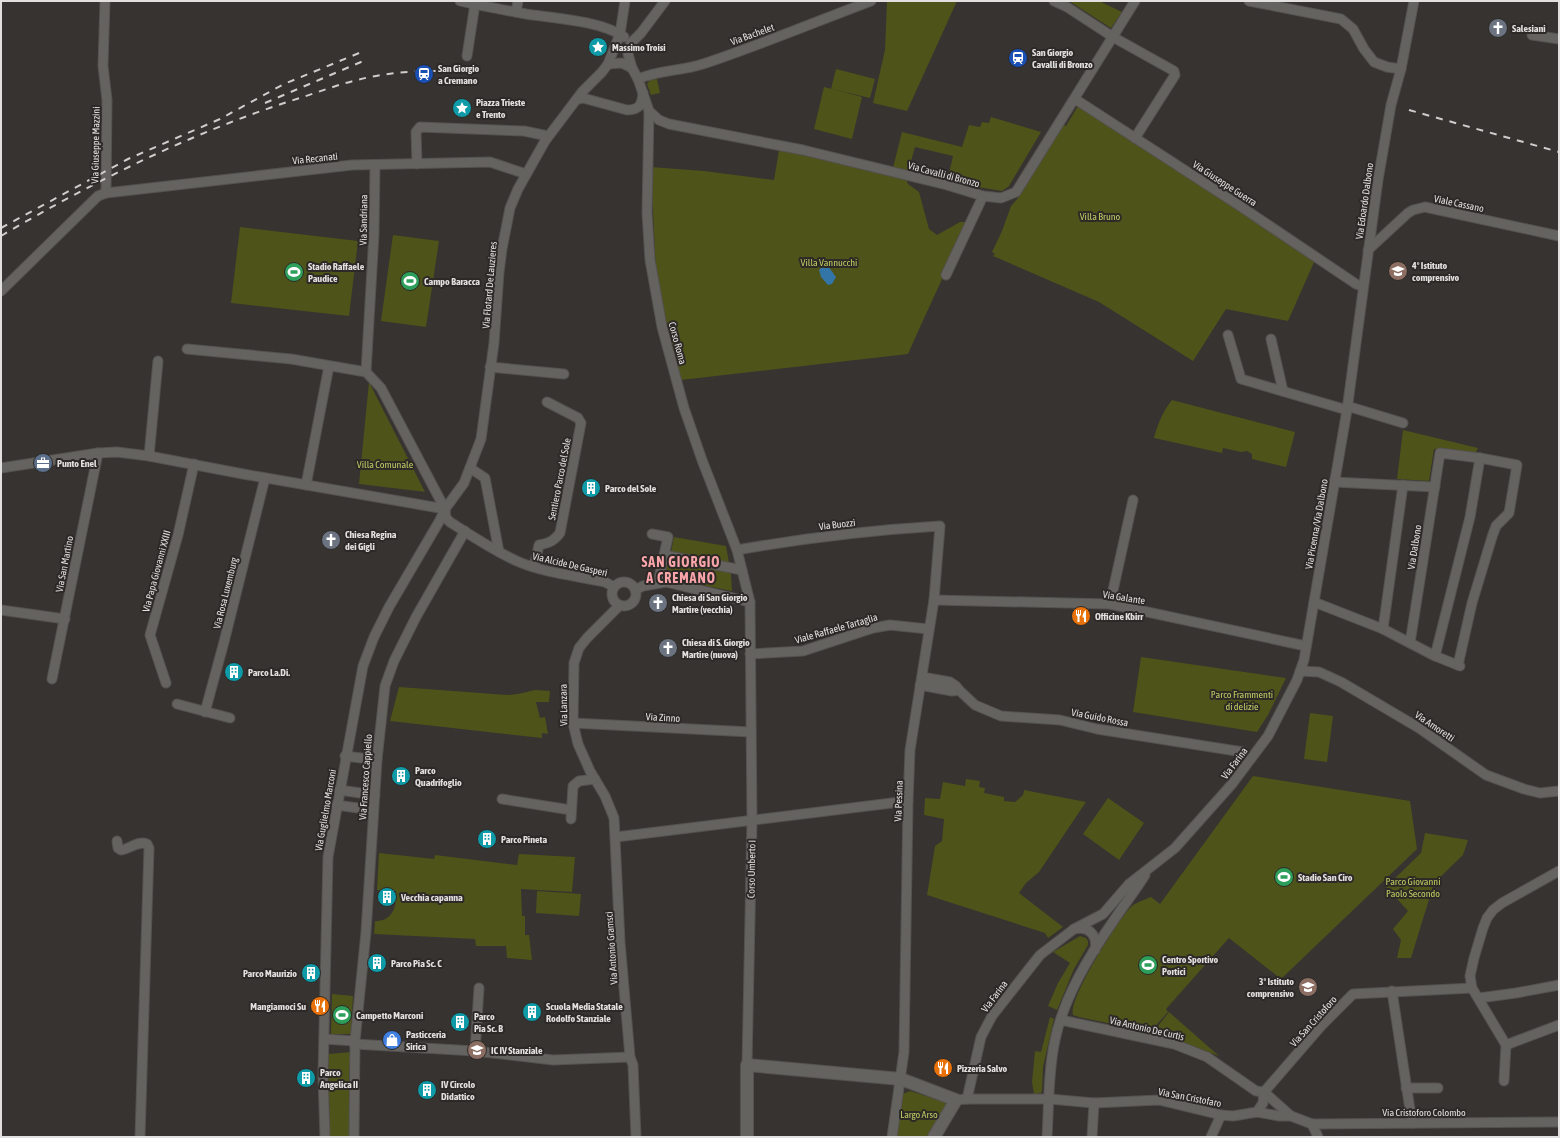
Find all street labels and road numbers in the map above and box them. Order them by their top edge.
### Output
street label: Via Bachelet [729,21,776,47]
street label: Via Giuseppe Mazzini [89,106,102,184]
street label: Via Recanati [292,151,338,166]
street label: Via Giuseppe Guerra [1191,159,1259,208]
street label: Via Cavalli di Bronzo [907,160,981,189]
street label: Via Edoardo Dalbono [1354,162,1375,240]
street label: Viale Cassano [1433,193,1485,214]
street label: Via Sandriana [358,194,369,246]
street label: Via Flotard De Lauzieres [480,241,499,329]
street label: Corso Roma [667,321,689,366]
street label: Sentiero Parco del Sole [546,437,573,521]
street label: Via Picenna/Via Dalbono [1303,478,1330,570]
street label: Via Buozzi [818,517,856,532]
street label: Via Dalbono [1406,524,1424,570]
street label: Via Papa Giovanni XXIII [140,529,173,613]
street label: Via San Martino [54,535,75,593]
street label: Via Alcide De Gasperi [531,550,609,578]
street label: Via Rosa Luxemburg [211,556,240,630]
street label: Via Galante [1102,589,1146,606]
street label: Viale Raffaele Tartaglia [793,611,879,646]
street label: Via Lanzara [558,683,569,726]
street label: Via Guido Rossa [1070,707,1130,728]
street label: Via Amoretti [1413,709,1457,744]
street label: Via Zinno [645,711,681,724]
street label: Via Francesco Cappiello [357,733,374,820]
street label: Via Farina [1219,745,1250,781]
street label: Via Guglielmo Marconi [313,768,338,852]
street label: Via Pessina [892,780,905,822]
street label: Corso Umberto I [745,840,758,898]
street label: Via Antonio Gramsci [603,911,620,985]
street label: Via Farina [979,978,1010,1014]
street label: Via San Cristoforo [1288,994,1339,1049]
street label: Via Antonio De Curtis [1109,1015,1186,1043]
street label: Via San Cristofaro [1157,1086,1223,1109]
street label: Via Cristoforo Colombo [1382,1107,1466,1118]

